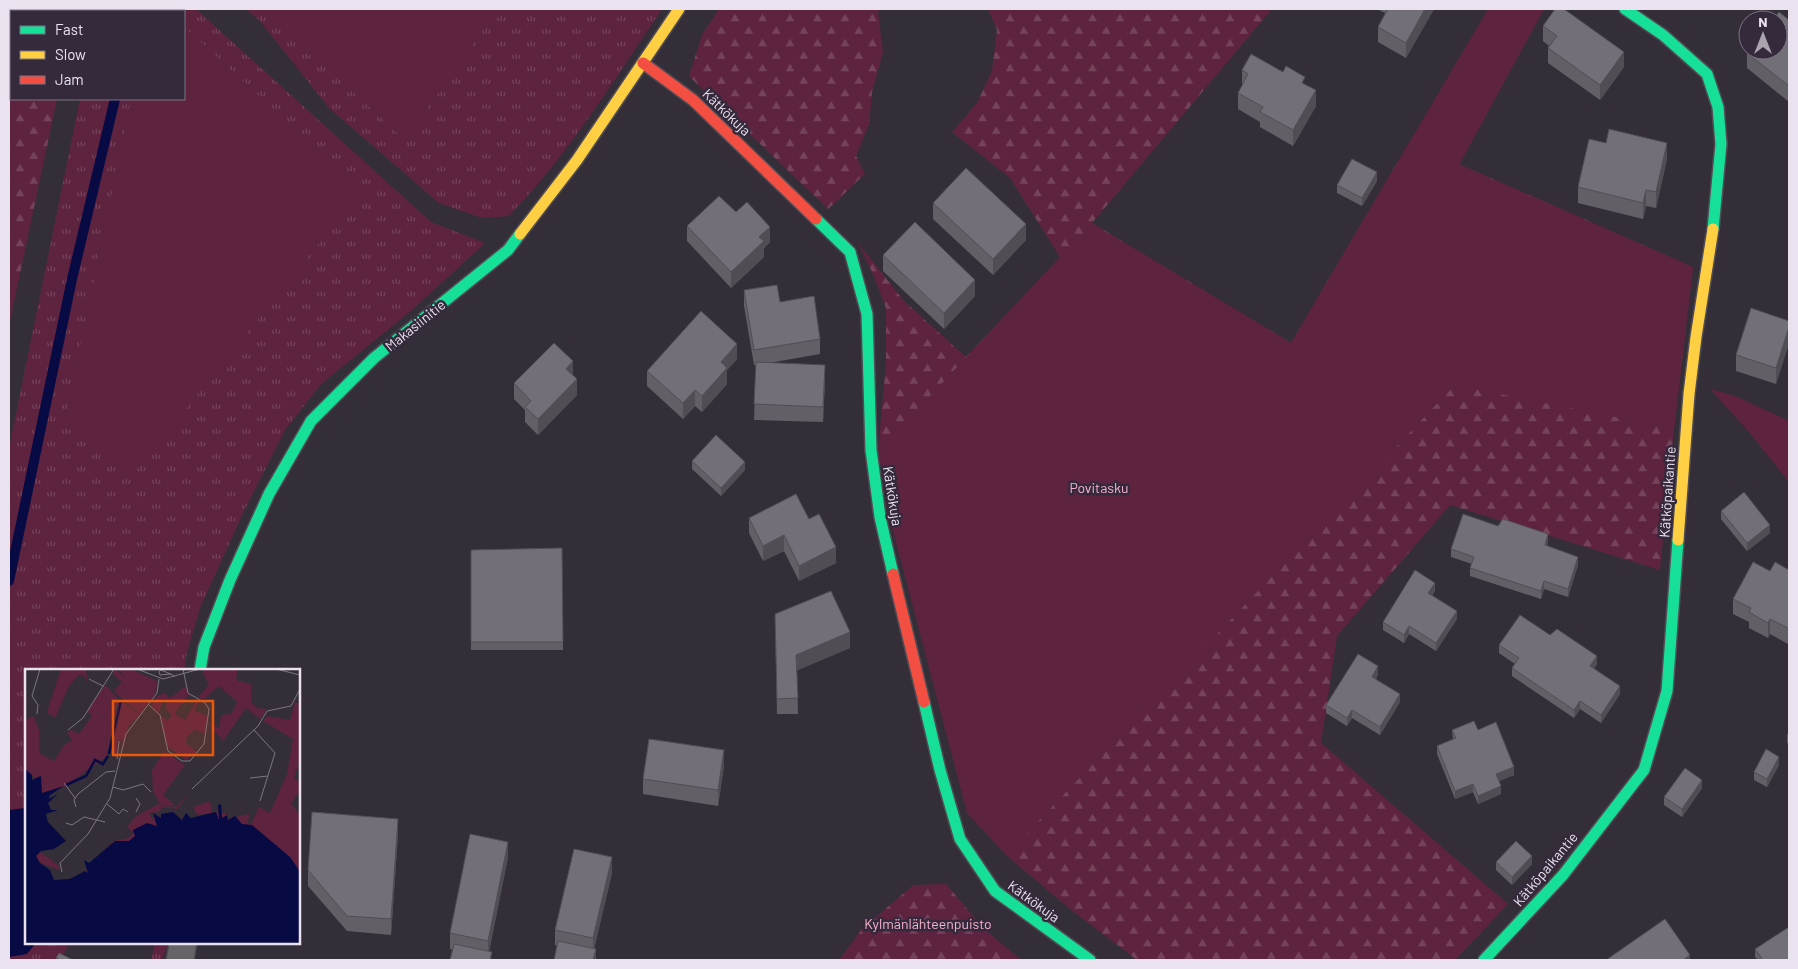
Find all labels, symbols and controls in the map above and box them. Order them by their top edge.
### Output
legend [10,10,185,100]
north arrow [1738,10,1788,60]
text: N [1758,13,1768,30]
text: Fast [55,20,83,38]
text: Slow [55,45,86,63]
text: Jam [55,70,84,88]
street label: Kätkökuja [699,85,755,139]
street label: Makasiinitie [382,296,448,354]
street label: Kätköpaikantie [1655,446,1679,538]
street label: Kätkökuja [880,465,906,527]
park label: Povitasku [1069,479,1129,496]
inset map [25,669,300,944]
street label: Kätköpaikantie [1509,829,1581,909]
street label: Kätkökuja [1005,876,1063,926]
park label: Kylmänlähteenpuisto [864,915,992,932]

